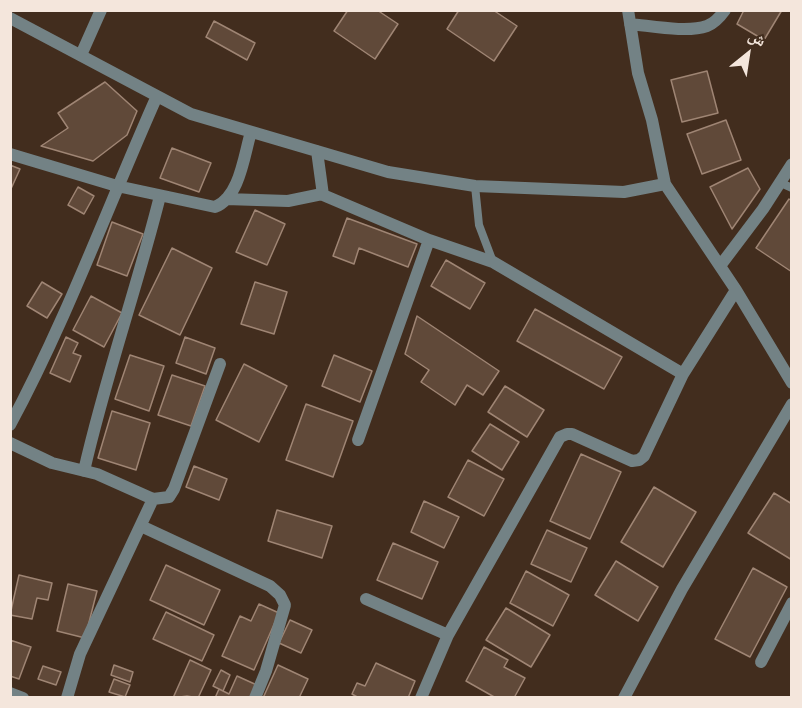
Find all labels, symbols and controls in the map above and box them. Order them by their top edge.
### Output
north arrow [718,24,778,84]
text: ش [744,25,770,52]

